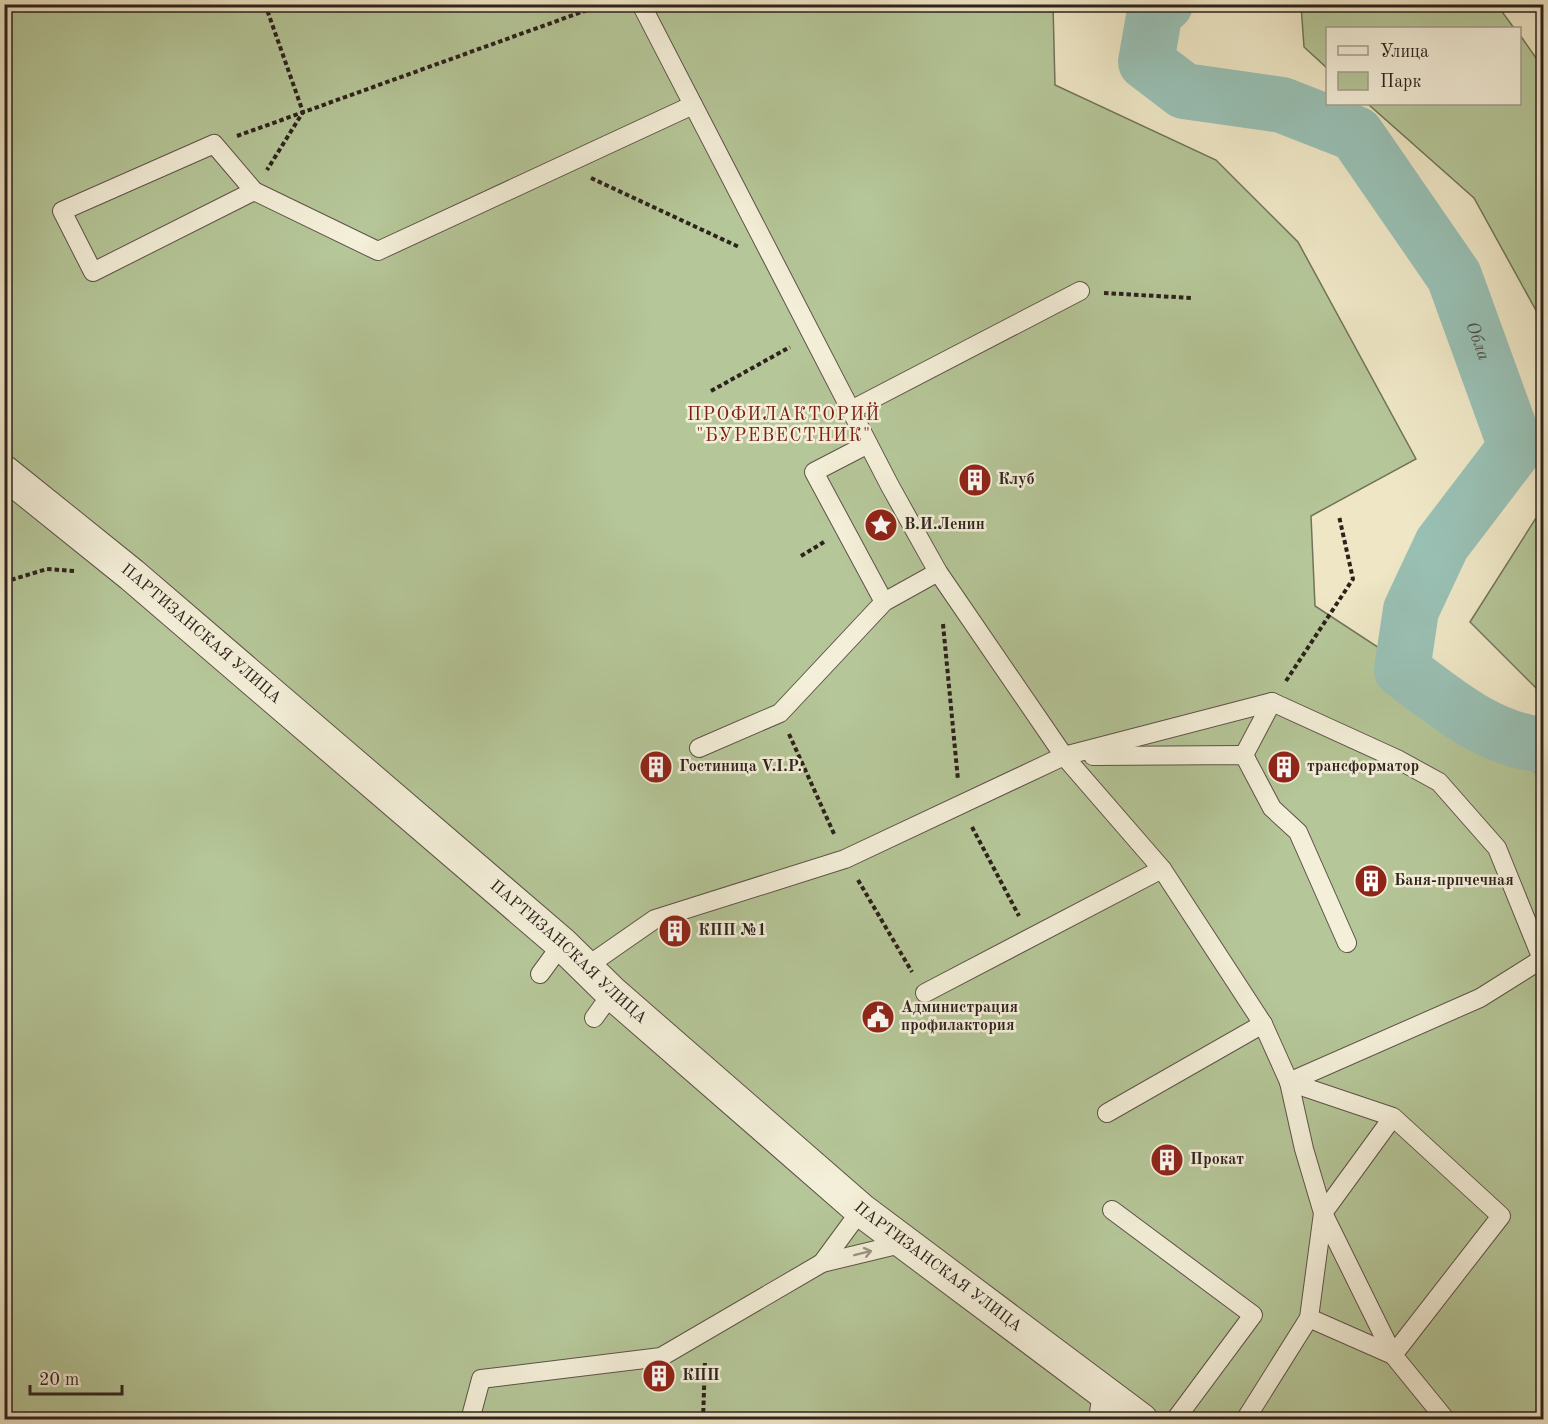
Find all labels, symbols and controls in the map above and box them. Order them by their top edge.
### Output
legend [1326,27,1521,105]
text: Улица [1380,43,1429,61]
text: Парк [1380,73,1421,91]
water label: Обла [1462,319,1493,363]
district label: ПРОФИЛАКТОРИЙ "БУРЕВЕСТНИК" [687,402,881,445]
building icon: Клуб [957,462,993,498]
place label: Клуб [998,472,1035,488]
place icon: В.И.Ленин [863,507,899,543]
place label: В.И.Ленин [904,517,985,533]
street label: ПАРТИЗАНСКАЯ УЛИЦА [118,561,284,707]
building icon: Гостиница V.I.P. [638,749,674,785]
building icon: трансформатор [1266,749,1302,785]
place label: Гостиница V.I.P. [679,759,802,775]
place label: трансформатор [1307,759,1419,775]
building icon: Баня-прпчечная [1353,863,1389,899]
place label: Баня-прпчечная [1394,873,1514,889]
street label: ПАРТИЗАНСКАЯ УЛИЦА [487,878,649,1027]
building icon: КПП №1 [657,913,693,949]
place label: КПП №1 [698,923,767,939]
public building icon: Администрация профилактория [860,999,896,1035]
place label: Администрация профилактория [901,1000,1018,1034]
building icon: Прокат [1149,1142,1185,1178]
place label: Прокат [1190,1152,1244,1168]
street label: ПАРТИЗАНСКАЯ УЛИЦА [851,1200,1024,1335]
one-way arrow [854,1247,873,1259]
scale bar [30,1358,122,1396]
building icon: КПП [641,1358,677,1394]
place label: КПП [682,1368,720,1384]
text: 20 m [39,1371,79,1389]

